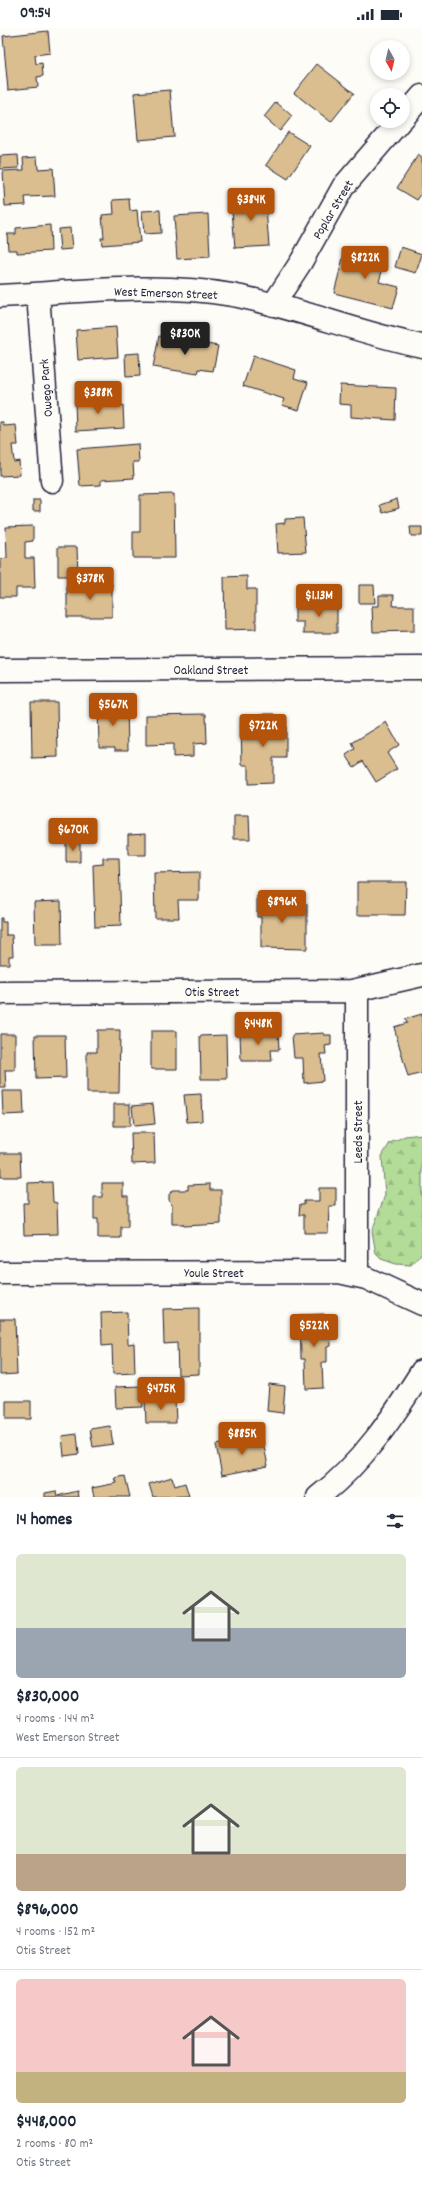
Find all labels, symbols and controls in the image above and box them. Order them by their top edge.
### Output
text: 09:54 [20,3,51,25]
north arrow [370,40,410,80]
map controls [370,40,410,128]
button: locate [370,88,410,128]
street label: Poplar Street [309,177,359,244]
pin: $384K [223,188,279,222]
text: $384K [237,191,265,210]
pin: $822K [337,246,393,280]
text: $822K [350,249,380,268]
street label: West Emerson Street [114,283,218,306]
pin: $830K [157,322,213,356]
text: $830K [170,325,200,344]
street label: Owego Park [36,358,59,418]
pin: $388K [70,381,126,415]
text: $388K [84,384,112,403]
pin: $378K [62,567,118,601]
text: $378K [76,570,104,589]
pin: $1.13M [286,584,352,618]
text: $1.13M [305,587,333,606]
street label: Oakland Street [174,662,249,681]
pin: $567K [85,693,141,727]
text: $567K [98,696,128,715]
pin: $722K [235,714,291,748]
text: $722K [249,717,277,736]
pin: $670K [45,818,101,852]
text: $670K [57,821,89,840]
pin: $896K [254,890,310,924]
text: $896K [267,893,297,912]
street label: Otis Street [185,984,240,1003]
pin: $448K [230,1012,286,1046]
text: $448K [244,1015,272,1034]
street label: Leeds Street [350,1100,369,1163]
street label: Youle Street [184,1265,244,1284]
pin: $522K [286,1314,342,1348]
text: $522K [299,1317,329,1336]
pin: $475K [133,1377,189,1411]
text: $475K [147,1380,176,1399]
pin: $885K [214,1422,270,1456]
text: $885K [227,1425,257,1444]
text: 14 homes [16,1509,72,1533]
icon: filters [384,1510,406,1532]
icon: home [175,1580,247,1652]
text: $830,000 [16,1686,79,1710]
text: 4 rooms · 144 m² [16,1710,94,1729]
text: West Emerson Street [16,1729,120,1748]
icon: home [175,1793,247,1865]
text: $896,000 [16,1899,79,1923]
text: 4 rooms · 152 m² [16,1923,95,1942]
text: Otis Street [16,1942,71,1961]
icon: home [175,2005,247,2077]
text: $448,000 [16,2111,77,2135]
text: 2 rooms · 80 m² [16,2135,93,2154]
text: Otis Street [16,2154,71,2173]

